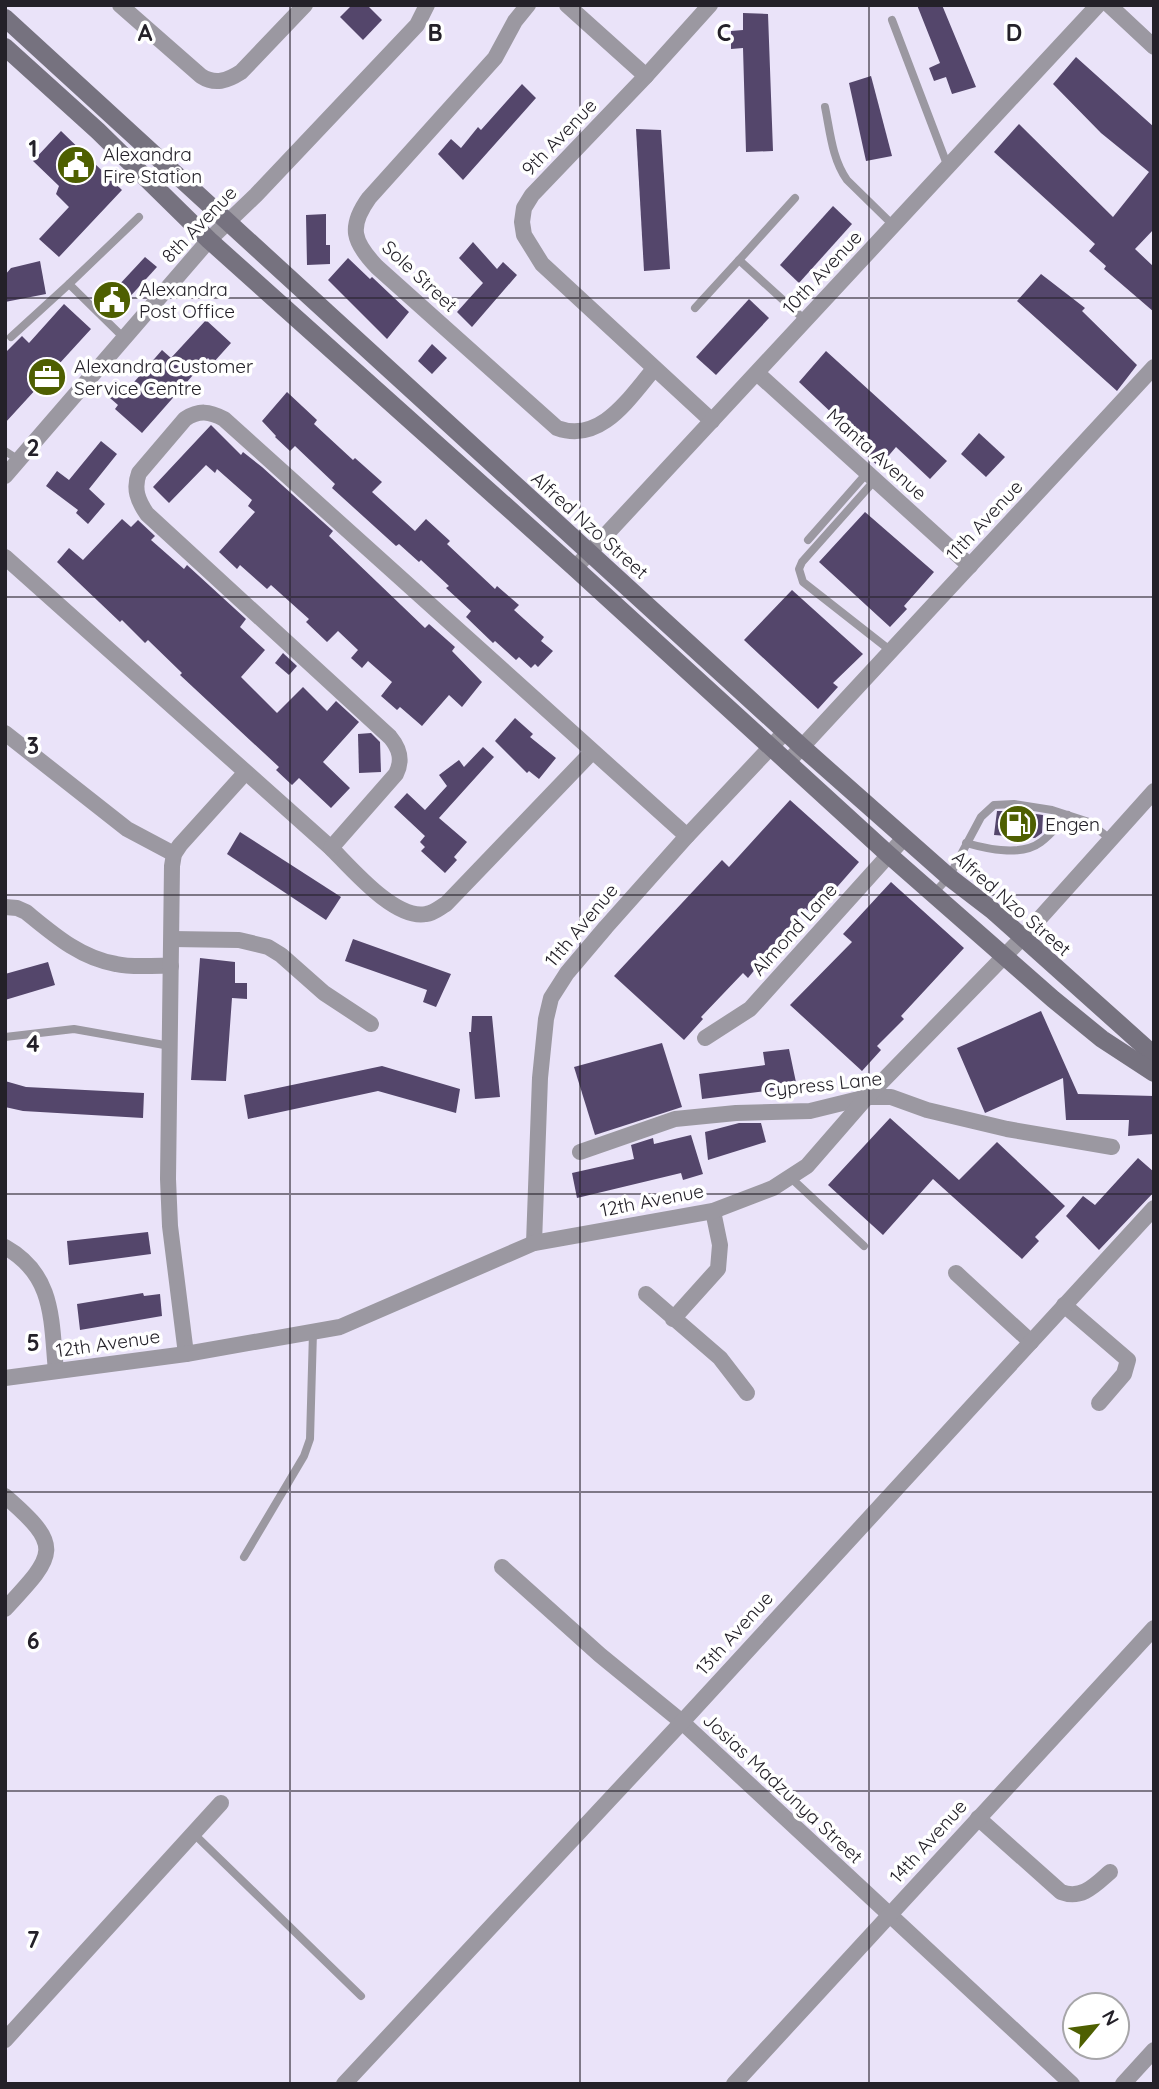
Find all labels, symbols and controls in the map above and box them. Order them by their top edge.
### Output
text: A [138,18,153,47]
text: B [427,18,443,47]
text: C [717,18,731,47]
text: D [1006,18,1022,47]
street label: 9th Avenue [516,93,602,181]
text: 1 [29,134,37,163]
place label: Alexandra Fire Station [103,142,202,188]
public building icon: Alexandra Fire Station [55,144,97,186]
street label: 8th Avenue [156,181,242,267]
street label: 10th Avenue [777,225,867,319]
street label: Sole Street [377,235,463,317]
place label: Alexandra Post Office [139,277,235,323]
public building icon: Alexandra Post Office [91,279,133,321]
place label: Alexandra Customer Service Centre [74,354,254,400]
office icon: Alexandra Customer Service Centre [26,356,68,398]
street label: Manta Avenue [822,403,932,505]
text: 2 [26,433,40,462]
street label: Alfred Nzo Street [527,466,653,584]
street label: 11th Avenue [941,475,1027,565]
text: 3 [27,731,39,760]
fuel station icon: Engen [997,803,1039,845]
place label: Engen [1045,812,1100,836]
street label: Alfred Nzo Street [948,845,1076,961]
street label: 11th Avenue [539,878,623,972]
street label: Almond Lane [746,878,842,980]
text: 4 [26,1029,40,1058]
street label: Cypress Lane [763,1066,883,1102]
street label: 12th Avenue [598,1178,706,1222]
street label: 12th Avenue [54,1324,162,1362]
text: 5 [26,1328,40,1357]
street label: 13th Avenue [690,1586,778,1680]
text: 6 [27,1626,39,1655]
street label: Josias Madzunya Street [698,1708,868,1868]
street label: 14th Avenue [884,1794,972,1888]
text: 7 [27,1925,40,1954]
north arrow [1061,1991,1131,2061]
text: N [1097,2006,1125,2030]

